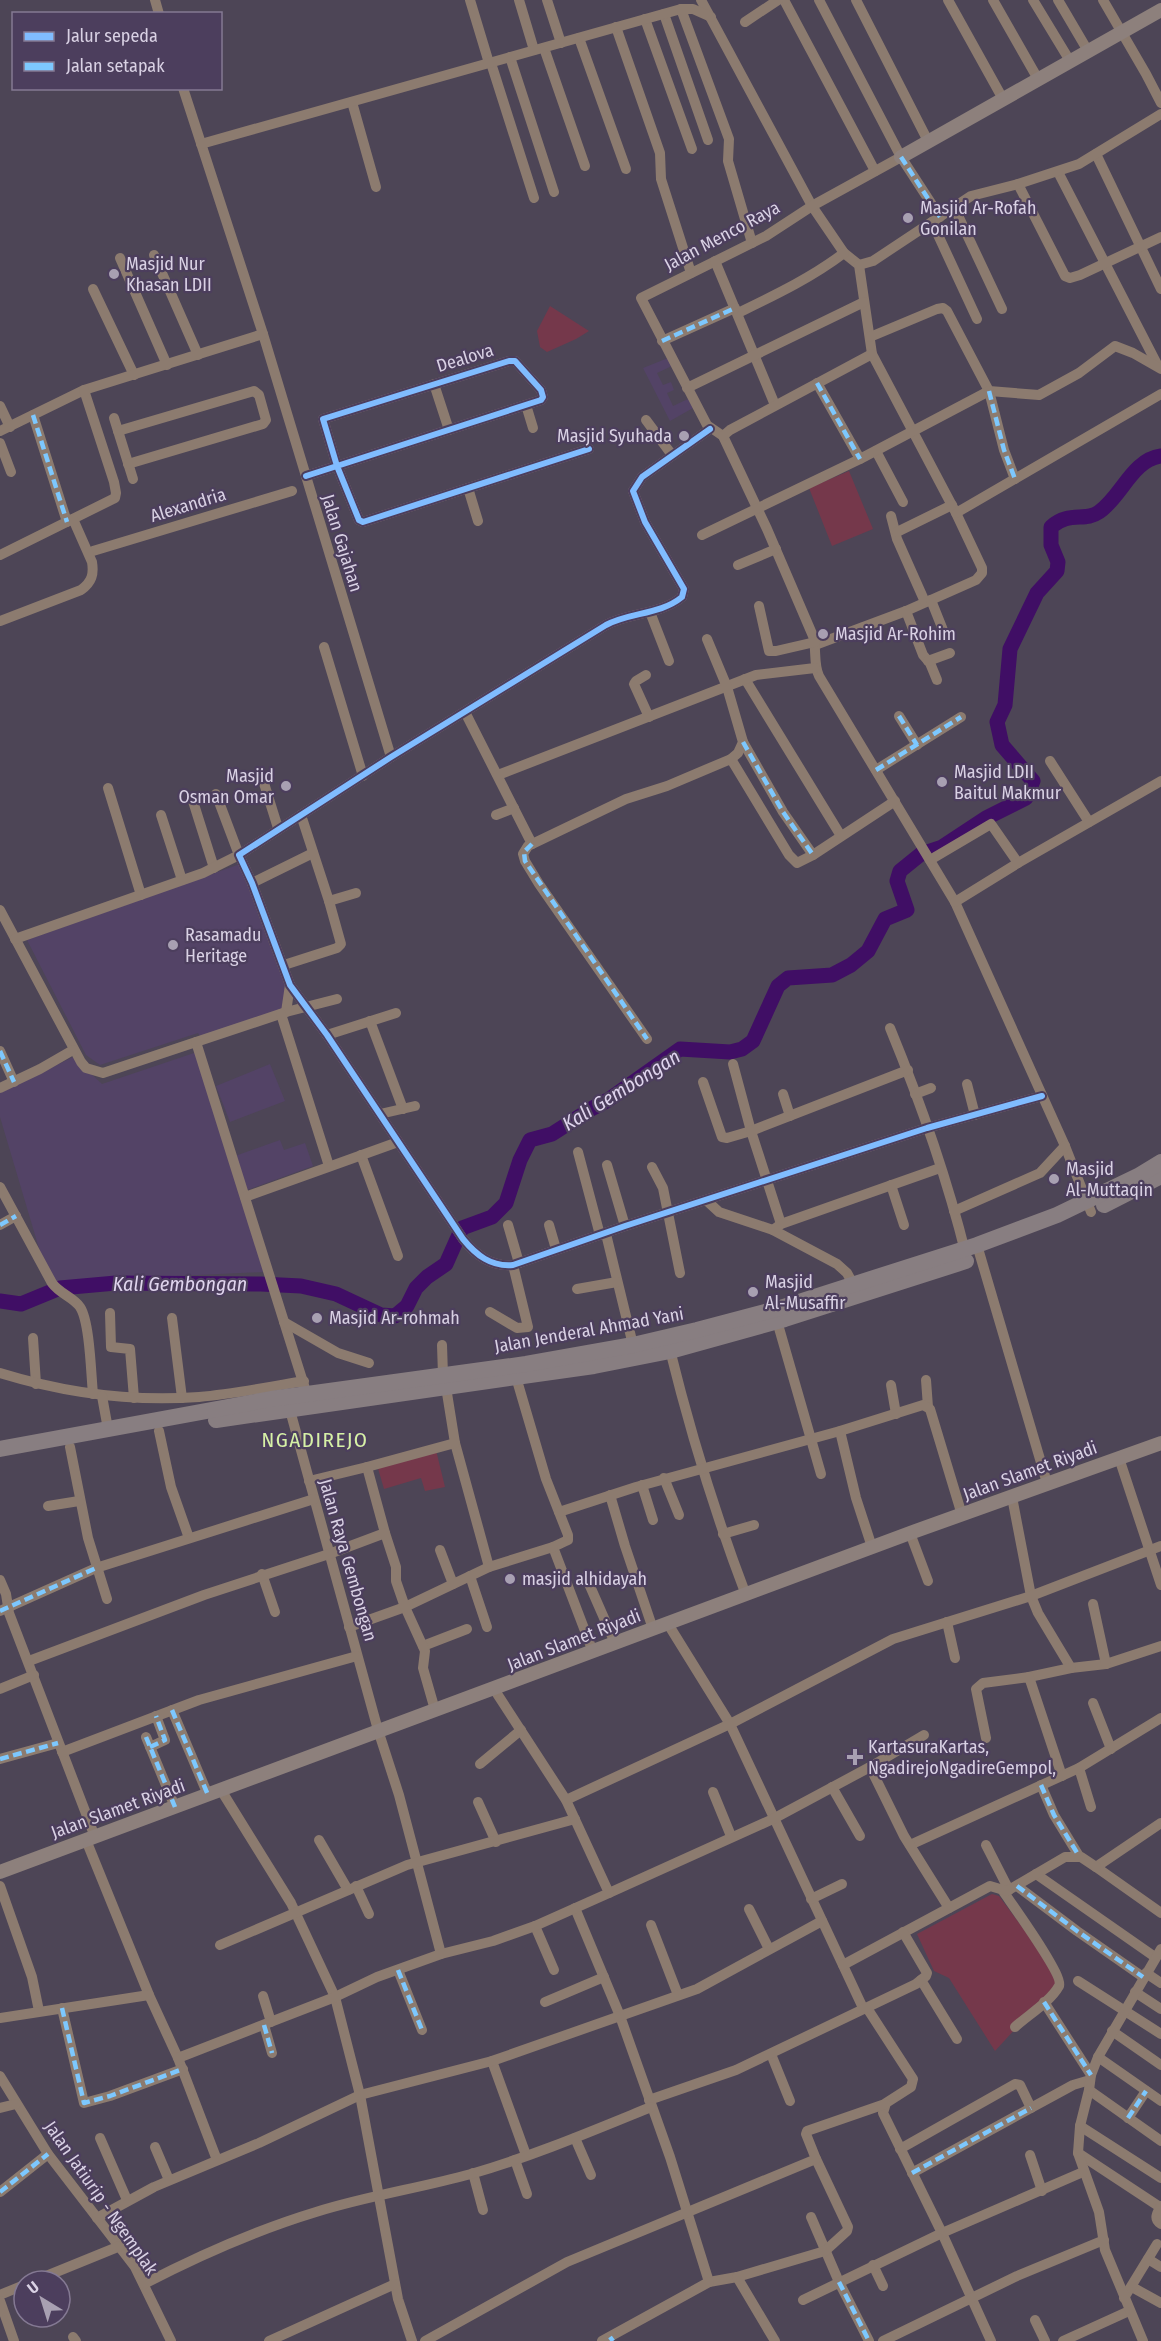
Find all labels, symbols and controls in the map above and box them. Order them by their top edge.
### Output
legend [12,12,222,90]
text: Jalur sepeda [66,25,158,47]
text: Jalan setapak [66,55,165,77]
street label: Jalan Menco Raya [660,196,784,276]
place label: Masjid Ar-Rofah Gonilan [920,197,1036,240]
marker: Masjid Ar-Rofah Gonilan [901,211,915,225]
place label: Masjid Nur Khasan LDII [126,253,212,296]
marker: Masjid Nur Khasan LDII [107,267,121,281]
street label: Dealova [434,339,496,377]
place label: Masjid Syuhada [557,425,672,447]
marker: Masjid Syuhada [677,429,691,443]
street label: Alexandria [147,483,229,527]
street label: Jalan Gajahan [317,492,367,594]
place label: Masjid Ar-Rohim [835,623,956,645]
marker: Masjid Ar-Rohim [816,627,830,641]
place label: Masjid LDII Baitul Makmur [954,761,1062,804]
place label: Masjid Osman Omar [178,765,275,808]
marker: Masjid LDII Baitul Makmur [935,775,949,789]
marker: Masjid Osman Omar [279,779,293,793]
place label: Rasamadu Heritage [185,924,261,967]
marker: Rasamadu Heritage [166,938,180,952]
water label: Kali Gembongan [558,1044,684,1136]
place label: Masjid Al-Muttaqin [1066,1158,1153,1201]
marker: Masjid Al-Muttaqin [1047,1172,1061,1186]
place label: Masjid Al-Musaffir [765,1271,846,1314]
water label: Kali Gembongan [113,1272,247,1296]
marker: Masjid Al-Musaffir [746,1285,760,1299]
street label: Jalan Jenderal Ahmad Yani [493,1303,685,1357]
place label: Masjid Ar-rohmah [329,1307,460,1329]
marker: Masjid Ar-rohmah [310,1311,324,1325]
district label: NGADIREJO [261,1427,369,1453]
street label: Jalan Slamet Riyadi [960,1437,1100,1505]
street label: Jalan Raya Gembongan [314,1476,382,1644]
place label: masjid alhidayah [522,1568,647,1590]
marker: masjid alhidayah [503,1572,517,1586]
street label: Jalan Slamet Riyadi [504,1604,644,1676]
place label: KartasuraKartas, NgadirejoNgadireGempol, [868,1736,1056,1779]
marker: KartasuraKartas, NgadirejoNgadireGempol, [846,1748,864,1766]
street label: Jalan Slamet Riyadi [48,1775,188,1843]
street label: Jalan Jatiurip - Ngemplak [39,2117,163,2280]
north arrow [12,2269,72,2329]
text: U [24,2277,43,2298]

